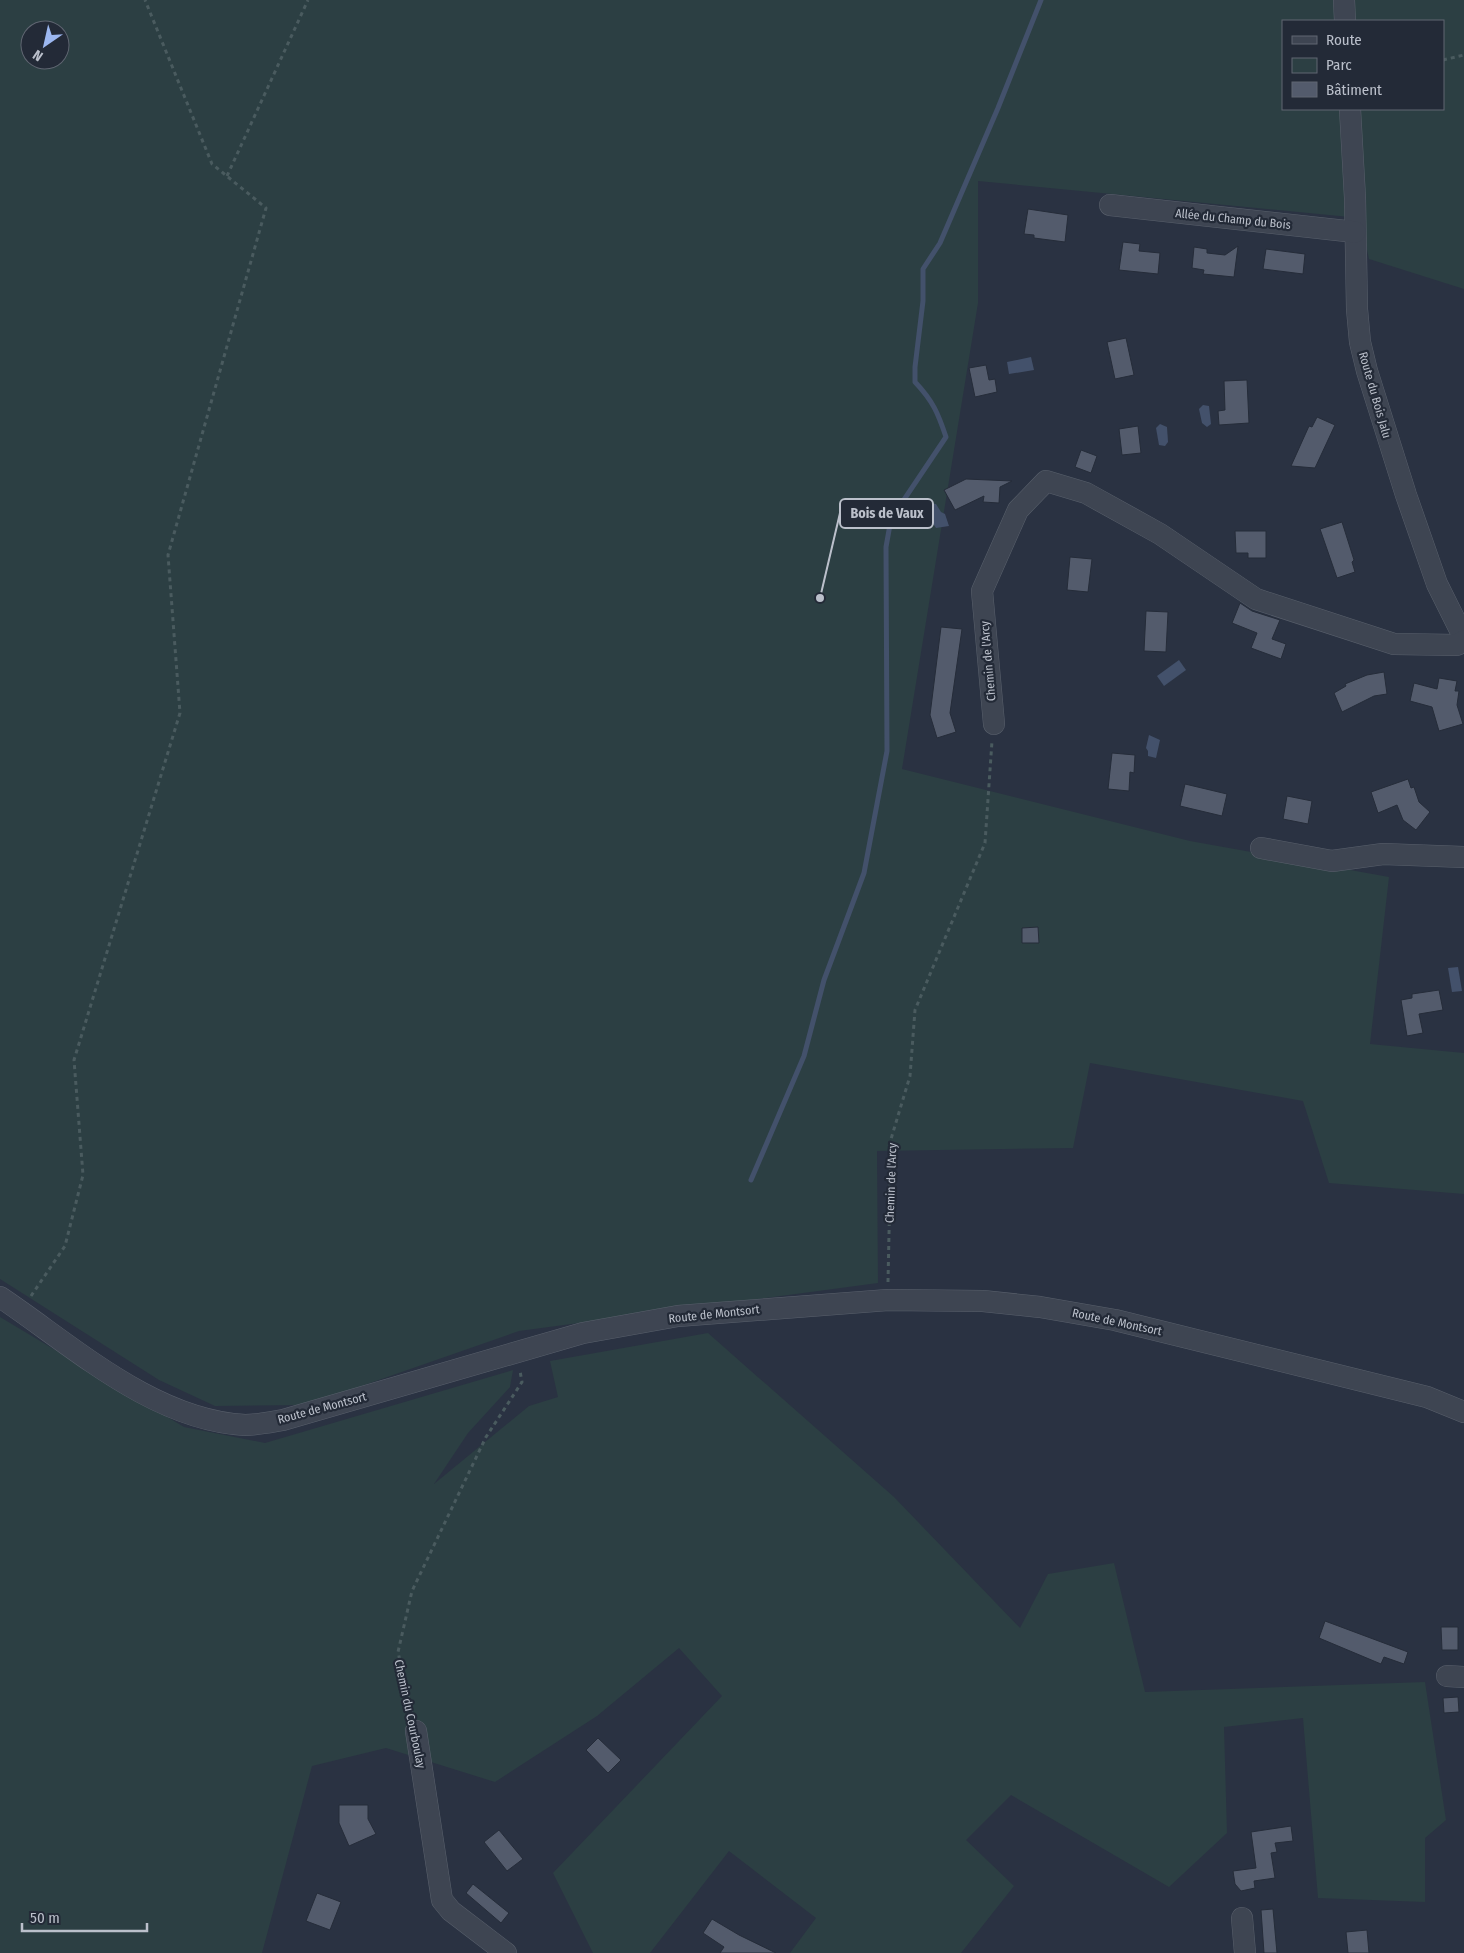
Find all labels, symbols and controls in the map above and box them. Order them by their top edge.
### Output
north arrow [20,20,70,70]
legend [1282,20,1444,110]
text: Route [1326,31,1362,49]
text: N [30,46,46,65]
text: Parc [1326,56,1352,74]
text: Bâtiment [1326,81,1382,99]
street label: Allée du Champ du Bois [1175,206,1291,232]
street label: Route du Bois Jalu [1356,350,1394,440]
callout: Bois de Vaux [840,499,933,528]
text: Bois de Vaux [850,505,924,522]
street label: Chemin de l'Arcy [977,620,998,702]
street label: Chemin de l'Arcy [883,1142,899,1223]
street label: Route de Montsort [668,1302,760,1326]
street label: Route de Montsort [1071,1306,1163,1338]
street label: Route de Montsort [276,1389,368,1427]
street label: Chemin du Courboulay [392,1658,429,1770]
scale bar [22,1900,148,1932]
text: 50 m [30,1909,60,1927]

